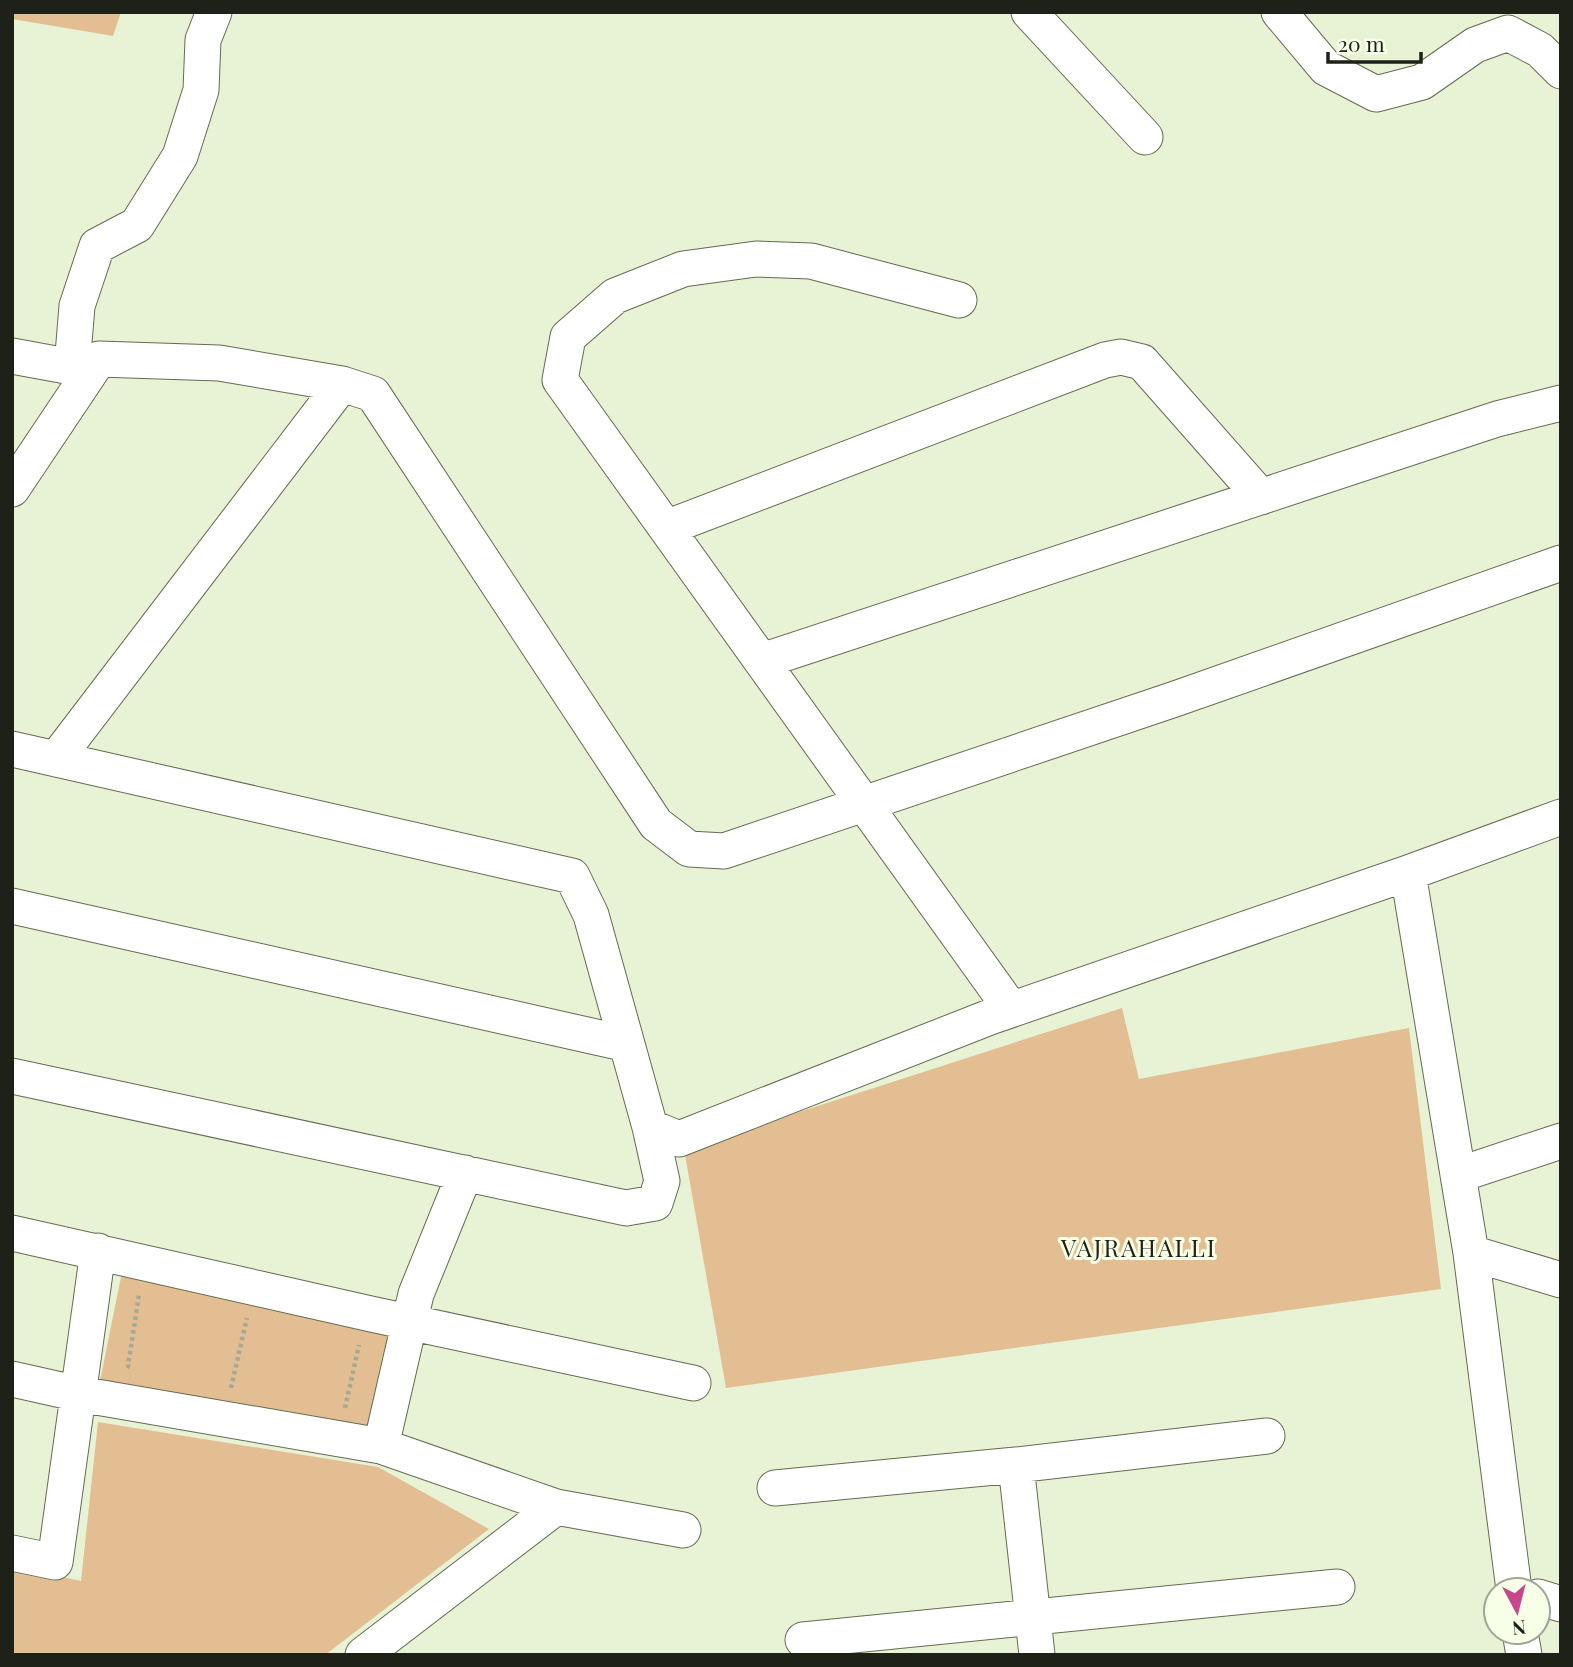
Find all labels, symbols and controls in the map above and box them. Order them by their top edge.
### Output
scale bar [1328,21,1421,65]
text: 20 m [1338,29,1385,57]
district label: VAJRAHALLI [1060,1231,1217,1263]
north arrow [1482,1576,1552,1646]
text: N [1511,1615,1528,1643]

